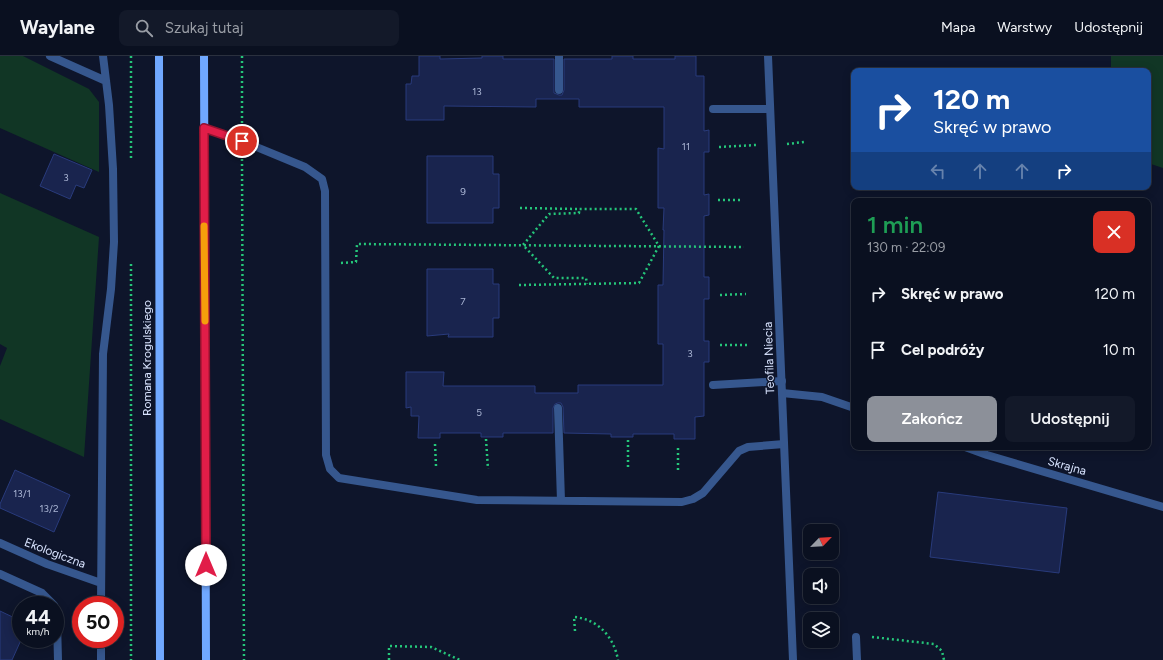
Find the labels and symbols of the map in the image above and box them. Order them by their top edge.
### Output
house number: 13 [472,85,482,98]
pin [225,124,259,158]
house number: 11 [682,140,690,153]
house number: 3 [63,171,69,184]
house number: 9 [460,185,466,198]
house number: 7 [460,295,466,308]
street label: Romana Krogulskiego [140,300,154,416]
street label: Teofila Niecia [761,322,777,394]
house number: 3 [687,347,693,360]
house number: 5 [476,406,482,419]
street label: Skrajna [1046,454,1088,478]
house number: 13/1 [13,487,31,500]
house number: 13/2 [39,502,59,515]
north arrow [803,524,839,560]
street label: Ekologiczna [22,535,88,571]
position arrow [185,544,227,586]
speed limit sign: 50 [72,596,124,648]

